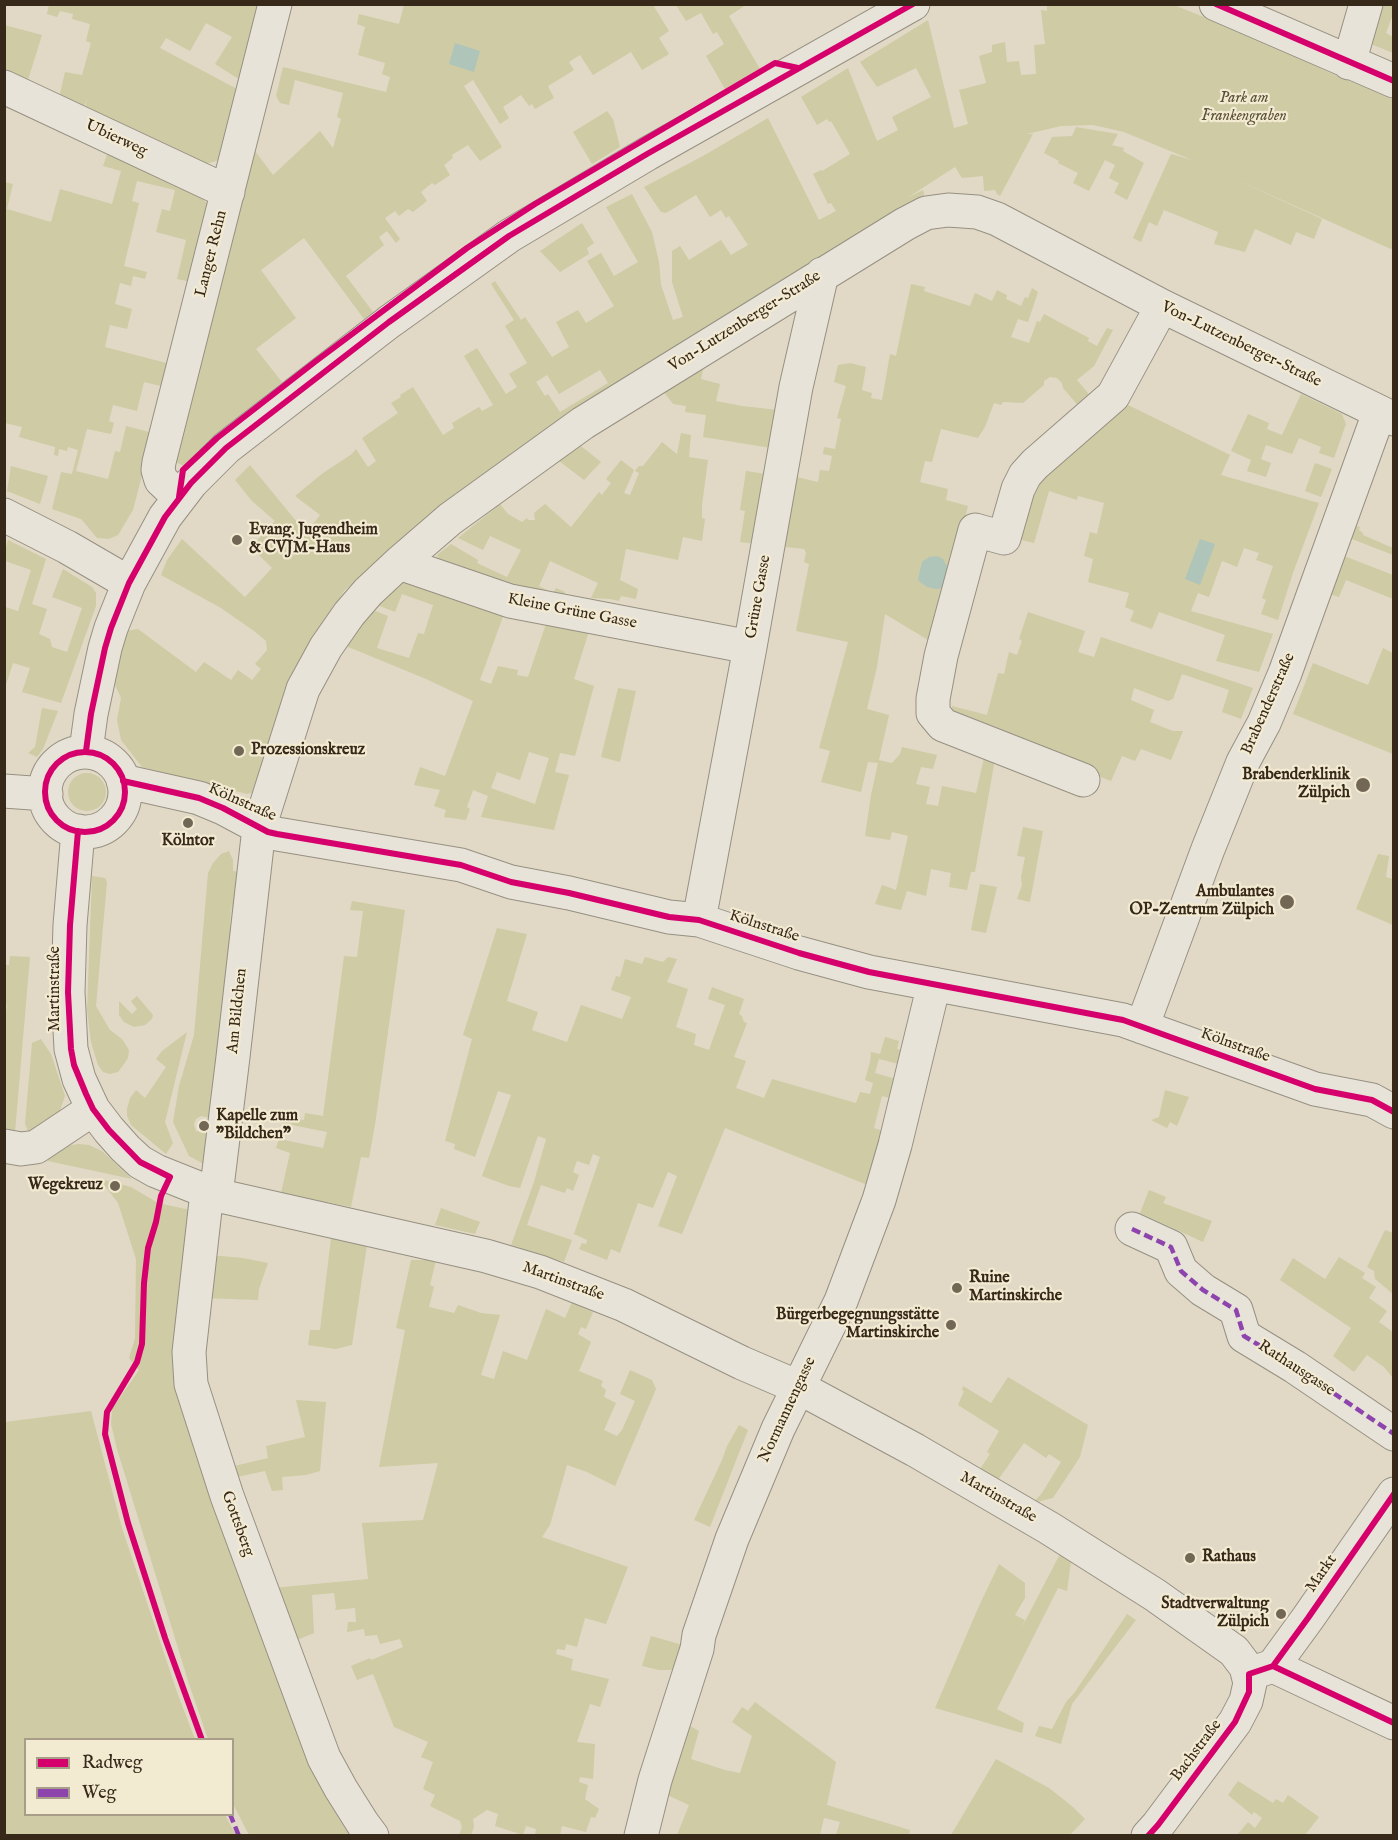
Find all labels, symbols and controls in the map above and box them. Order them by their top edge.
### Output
park label: Park am Frankengraben [1201,89,1287,127]
street label: Ubierweg [82,116,150,162]
street label: Langer Rehn [192,209,232,299]
street label: Von-Lutzenberger-Straße [665,267,825,377]
street label: Von-Lutzenberger-Straße [1158,298,1324,392]
place label: Evang. Jugendheim & CVJM-Haus [249,521,378,559]
marker: Evang. Jugendheim & CVJM-Haus [230,533,244,547]
street label: Grüne Gasse [742,554,776,640]
street label: Kleine Grüne Gasse [506,590,638,634]
street label: Brabenderstraße [1238,650,1300,758]
place label: Prozessionskreuz [251,741,365,761]
marker: Prozessionskreuz [232,744,246,758]
place label: Brabenderklinik Zülpich [1242,766,1350,804]
marker: Brabenderklinik Zülpich [1354,776,1372,794]
street label: Kölnstraße [205,779,279,827]
marker: Kölntor [181,816,195,830]
place label: Kölntor [162,832,214,852]
place label: Ambulantes OP-Zentrum Zülpich [1130,883,1274,921]
marker: Ambulantes OP-Zentrum Zülpich [1278,893,1296,911]
street label: Kölnstraße [727,907,801,947]
street label: Martinstraße [46,946,66,1032]
street label: Am Bildchen [224,967,252,1055]
street label: Kölnstraße [1198,1025,1272,1067]
place label: Kapelle zum "Bildchen" [216,1107,298,1145]
marker: Kapelle zum "Bildchen" [197,1119,211,1133]
place label: Wegekreuz [28,1176,103,1196]
marker: Wegekreuz [108,1179,122,1193]
street label: Martinstraße [519,1258,607,1306]
place label: Ruine Martinskirche [969,1269,1062,1307]
marker: Ruine Martinskirche [950,1281,964,1295]
place label: Bürgerbegegnungsstätte Martinskirche [776,1306,939,1344]
marker: Bürgerbegegnungsstätte Martinskirche [944,1318,958,1332]
street label: Rathausgasse [1254,1337,1338,1401]
street label: Normannengasse [755,1354,821,1466]
street label: Martinstraße [956,1468,1040,1528]
street label: Gottsberg [216,1489,258,1559]
place label: Rathaus [1202,1548,1256,1568]
marker: Rathaus [1183,1551,1197,1565]
street label: Markt [1302,1551,1342,1597]
place label: Stadtverwaltung Zülpich [1161,1595,1269,1633]
marker: Stadtverwaltung Zülpich [1274,1607,1288,1621]
street label: Bachstraße [1168,1716,1226,1786]
legend [24,1738,234,1816]
text: Radweg [82,1752,143,1775]
text: Weg [82,1782,116,1805]

